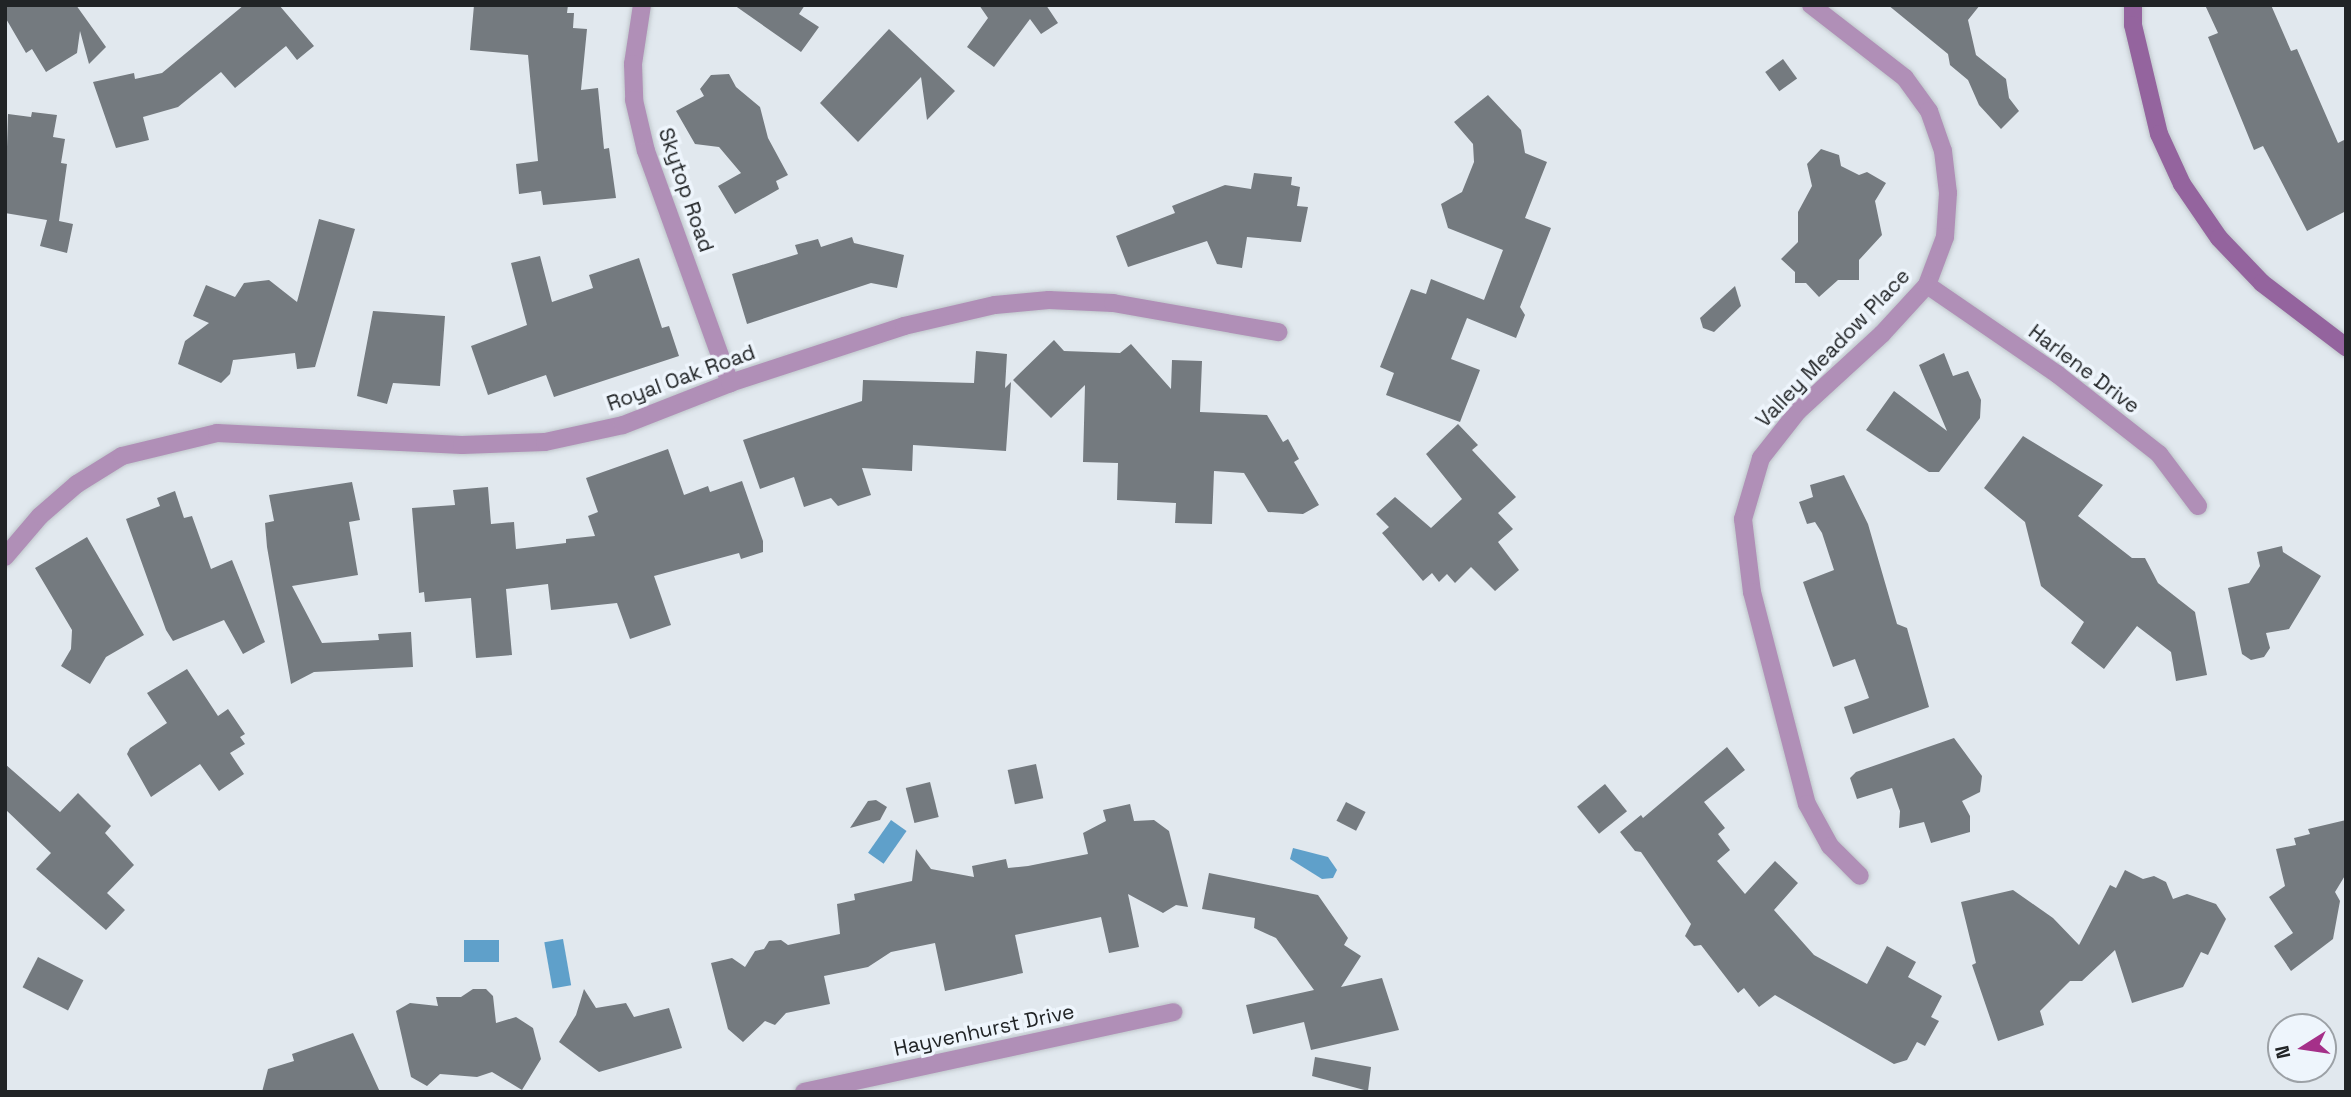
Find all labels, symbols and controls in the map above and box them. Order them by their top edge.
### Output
street label: Skytop Road [653,125,719,255]
street label: Valley Meadow Place [1751,263,1915,433]
street label: Harlene Drive [2024,319,2144,419]
street label: Royal Oak Road [603,339,759,417]
street label: Hayvenhurst Drive [891,999,1077,1061]
north arrow [2267,1013,2337,1083]
text: N [2269,1043,2296,1061]

